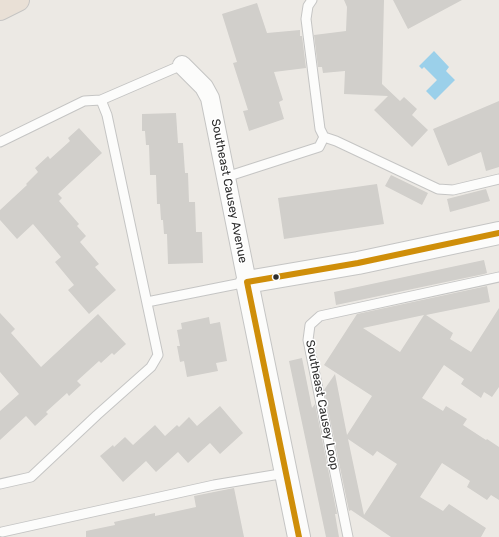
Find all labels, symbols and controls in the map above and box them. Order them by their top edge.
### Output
street label: Southeast Causey Avenue [208,118,250,264]
unlabelled marker [271,272,281,282]
street label: Southeast Causey Loop [302,339,342,471]

